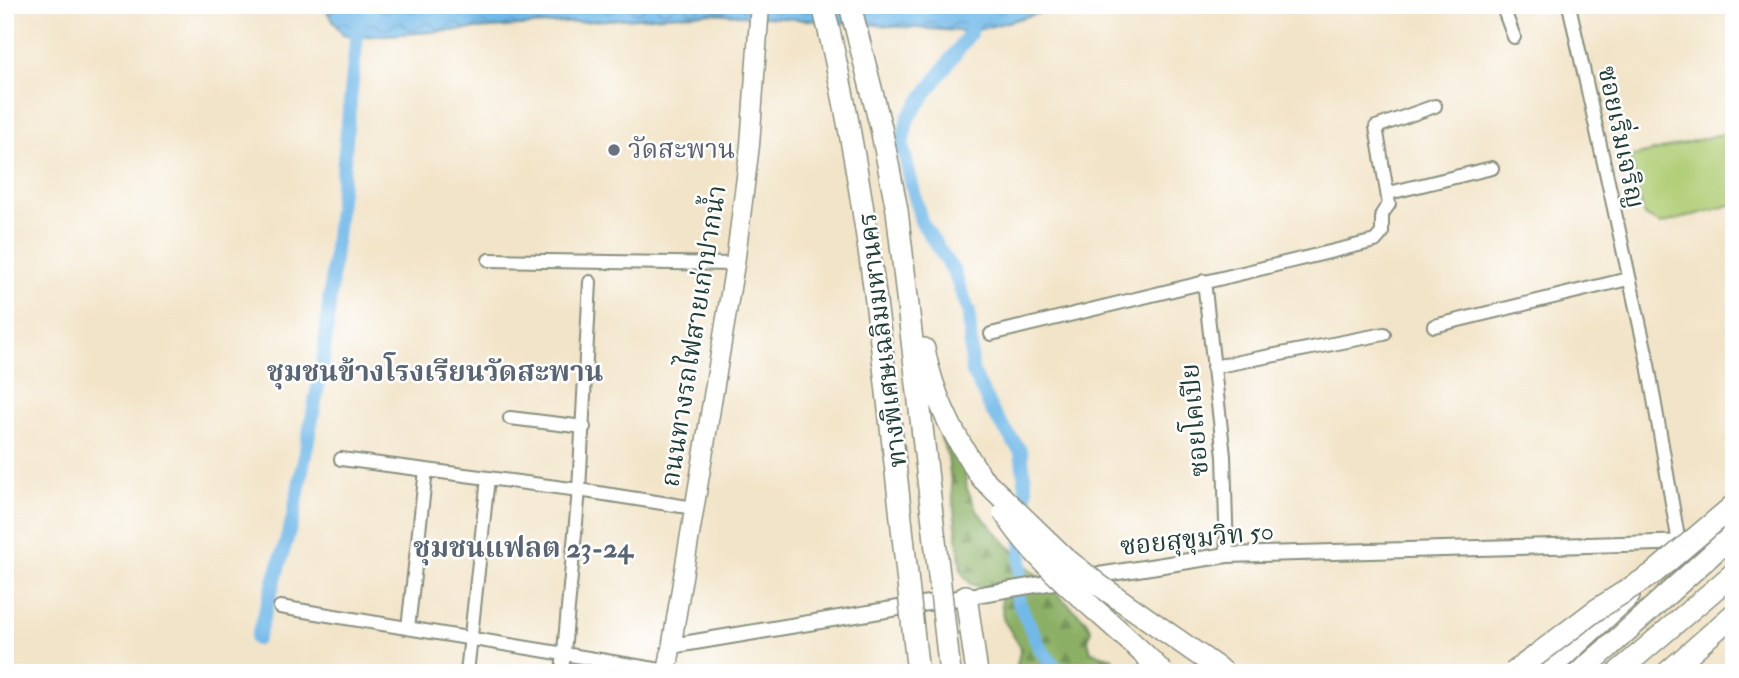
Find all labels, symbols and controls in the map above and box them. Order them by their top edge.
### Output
street label: ซอยเริ่มเจริญ [1590,62,1655,211]
place label: วัดสะพาน [628,134,735,166]
marker: วัดสะพาน [606,142,622,158]
street label: ถนนทางรถไฟสายเก่าปากน้ำ [650,182,734,489]
street label: ทางพิเศษเฉลิมมหานคร [851,211,915,469]
district label: ชุมชนข้างโรงเรียนวัดสะพาน [267,352,604,390]
street label: ซอยโคเปีย [1171,362,1216,478]
street label: ซอยสุขุมวิท 50 [1119,515,1276,564]
district label: ชุมชนแฟลต 23-24 [413,531,635,566]

